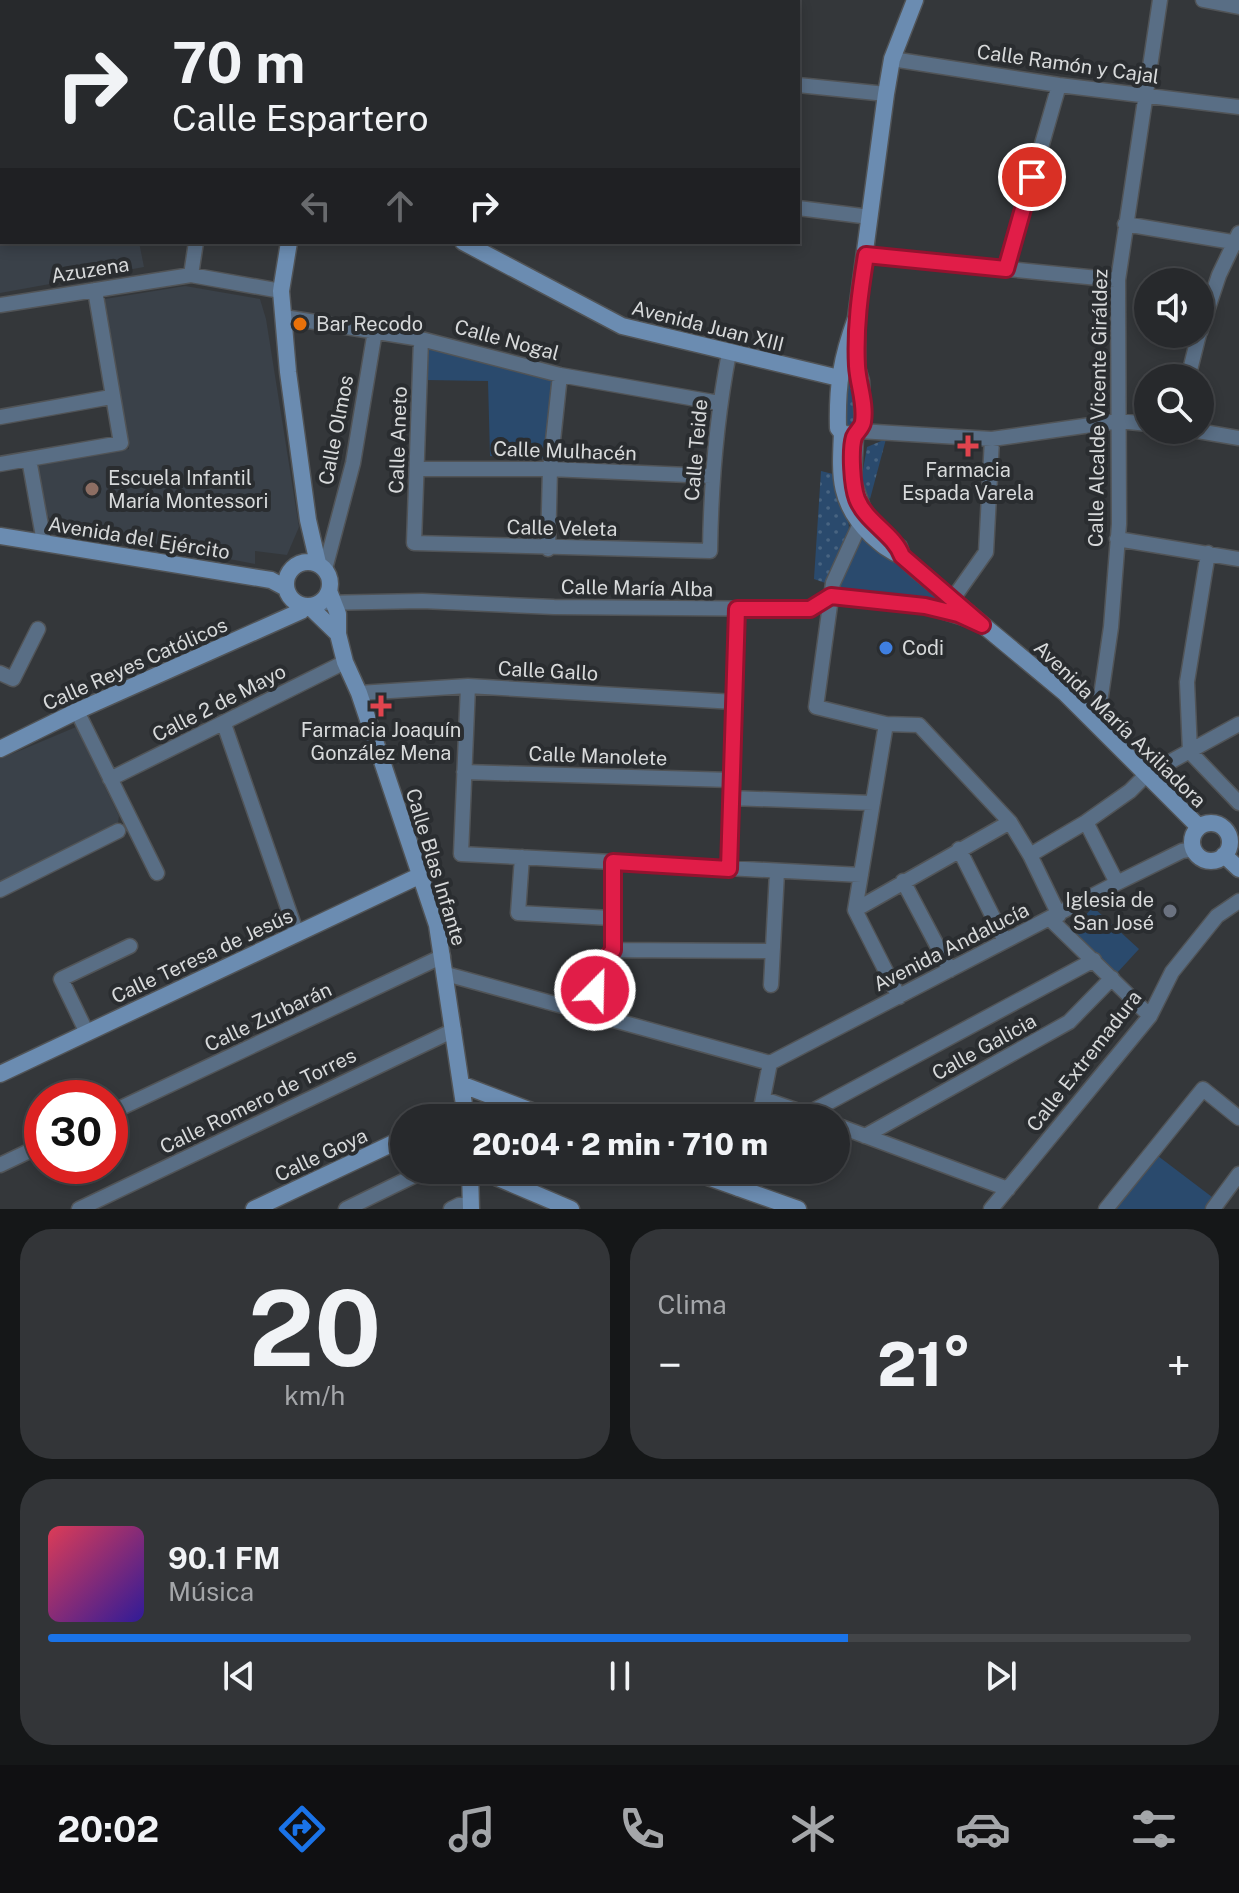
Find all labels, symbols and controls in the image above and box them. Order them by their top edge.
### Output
text: 70 m [172,30,305,96]
icon: right [40,32,144,136]
street label: Calle Ramón y Cajal [975,39,1161,89]
text: Calle Espartero [172,97,429,139]
pin [998,143,1066,211]
icon: arrive [1010,155,1054,199]
icon: left [294,184,338,228]
icon: ahead [378,184,422,228]
icon: right [462,184,506,228]
street label: Azuzena [49,252,131,288]
map controls [1134,268,1214,444]
button: sound [1134,268,1214,348]
street label: Calle Alcalde Vicente Giráldez [1084,269,1112,547]
street label: Avenida Juan XIII [629,295,787,357]
place label: Bar Recodo [316,312,423,336]
street label: Calle Nogal [452,314,562,366]
marker: Bar Recodo [291,315,309,333]
button: search [1134,364,1214,444]
street label: Calle Olmos [314,373,358,487]
street label: Calle Aneto [384,386,412,494]
street label: Calle Teide [680,398,712,502]
street label: Calle Mulhacén [493,436,637,466]
marker: Farmacia Espada Varela [959,437,977,455]
place label: Farmacia Espada Varela [902,458,1034,505]
place label: Escuela Infantil María Montessori [108,466,268,513]
marker: Escuela Infantil María Montessori [83,480,101,498]
street label: Avenida del Ejército [46,512,232,564]
street label: Calle Veleta [506,515,618,541]
street label: Calle María Alba [561,575,713,601]
street label: Calle Reyes Católicos [39,613,231,715]
place label: Codi [902,636,944,660]
street label: Avenida María Axiliadora [1029,636,1211,812]
marker: Codi [877,639,895,657]
street label: Calle Gallo [497,656,599,686]
street label: Calle 2 de Mayo [148,659,290,747]
marker: Farmacia Joaquín González Mena [372,697,390,715]
place label: Farmacia Joaquín González Mena [301,718,461,765]
street label: Calle Manolete [528,742,668,770]
street label: Calle Blas Infante [401,785,471,949]
place label: Iglesia de San José [1065,888,1154,935]
street label: Avenida Andalucía [869,897,1033,997]
marker: Iglesia de San José [1161,902,1179,920]
street label: Calle Teresa de Jesús [107,903,297,1009]
position arrow [553,948,637,1032]
street label: Calle Zurbarán [201,977,335,1057]
street label: Calle Extremadura [1021,986,1147,1136]
street label: Calle Galicia [928,1009,1040,1085]
street label: Calle Romero de Torres [156,1043,360,1159]
speed limit sign: 30 [24,1080,128,1184]
street label: Calle Goya [271,1123,371,1187]
text: 20:04 · 2 min · 710 m [472,1126,768,1162]
text: 20 [248,1267,381,1389]
text: Clima [658,1289,727,1320]
text: 21° [877,1329,971,1400]
text: − [658,1339,682,1391]
text: + [1167,1339,1191,1391]
text: km/h [284,1380,345,1411]
text: 90.1 FM [168,1540,281,1576]
text: Música [168,1576,254,1607]
icon: previous [217,1654,261,1698]
icon: pause [598,1654,642,1698]
icon: next [979,1654,1023,1698]
icon: directions [274,1801,330,1857]
icon: music [444,1801,500,1857]
icon: phone [614,1801,670,1857]
icon: climate [785,1801,841,1857]
icon: car [955,1801,1011,1857]
icon: filters [1126,1801,1182,1857]
text: 20:02 [57,1808,159,1850]

